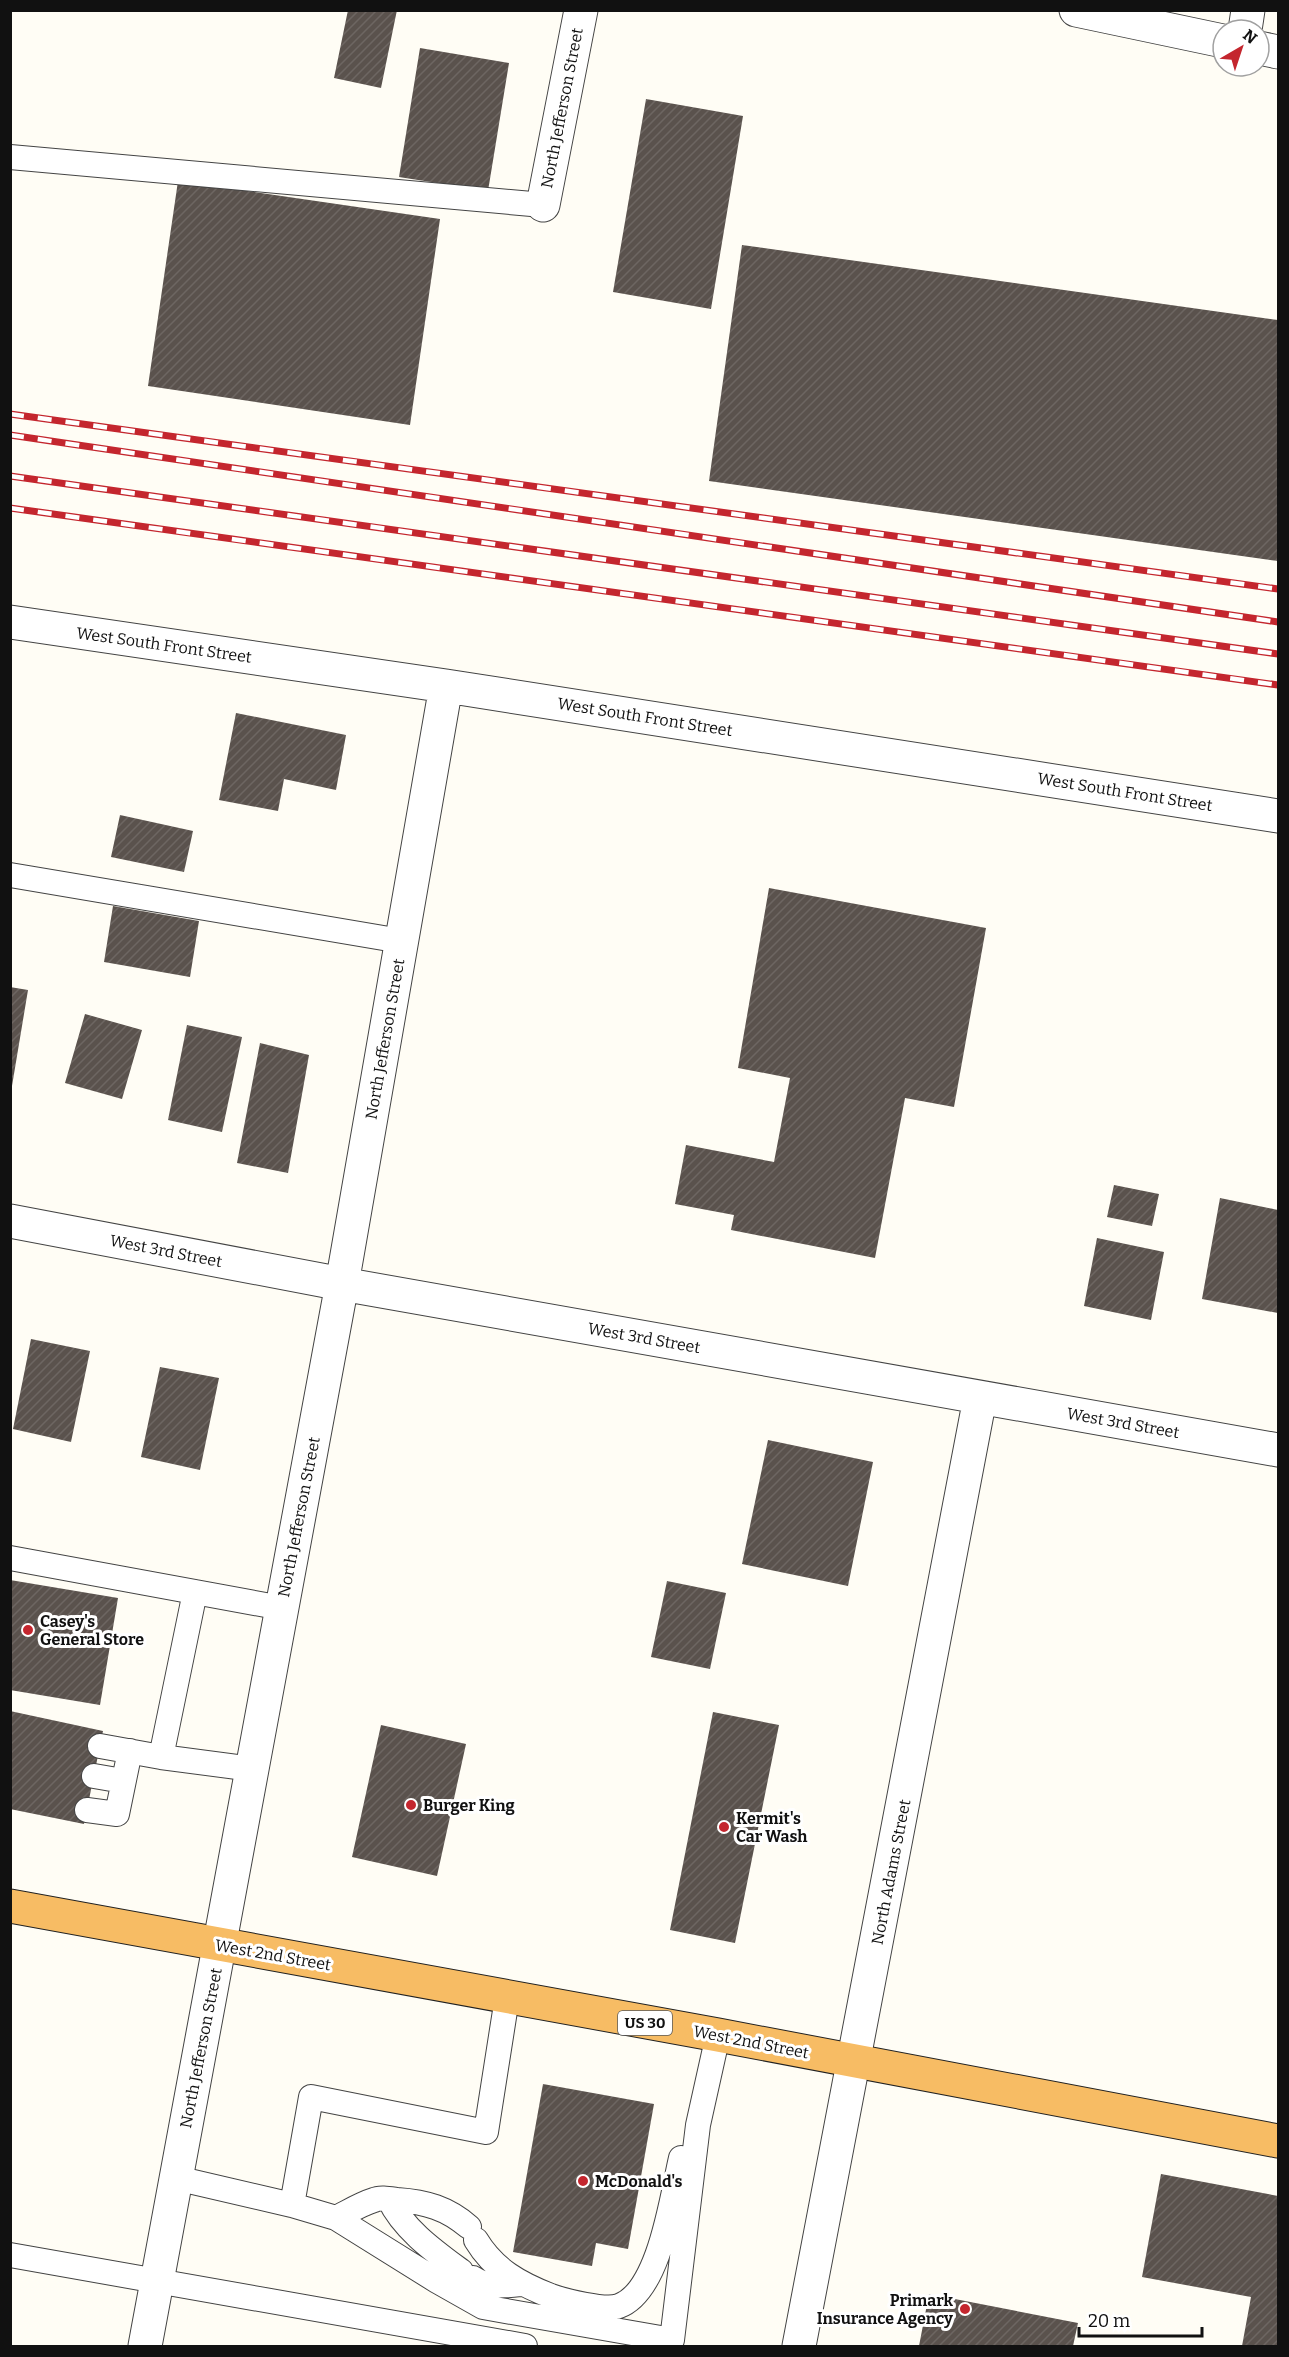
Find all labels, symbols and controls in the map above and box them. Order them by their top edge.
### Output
north arrow [1211,18,1271,78]
text: N [1239,25,1261,48]
street label: North Jefferson Street [537,26,587,190]
street label: West South Front Street [75,623,253,667]
street label: West South Front Street [556,694,734,740]
street label: West South Front Street [1036,769,1214,815]
street label: North Jefferson Street [361,957,409,1121]
street label: West 3rd Street [108,1231,224,1271]
street label: West 3rd Street [586,1319,702,1357]
street label: West 3rd Street [1065,1404,1181,1442]
street label: North Jefferson Street [274,1435,324,1599]
place label: Casey's General Store [40,1612,144,1649]
marker: Casey's General Store [21,1623,35,1637]
place label: Burger King [423,1796,515,1815]
street label: North Adams Street [868,1797,914,1946]
marker: Burger King [404,1798,418,1812]
place label: Kermit's Car Wash [736,1809,807,1846]
marker: Kermit's Car Wash [717,1820,731,1834]
street label: West 2nd Street [214,1935,333,1975]
street label: North Jefferson Street [176,1966,226,2130]
road number: US 30 [618,2011,672,2035]
street label: West 2nd Street [692,2021,811,2063]
place label: McDonald's [595,2172,682,2191]
marker: McDonald's [576,2174,590,2188]
place label: Primark Insurance Agency [817,2291,953,2328]
scale bar [1079,2300,1202,2338]
marker: Primark Insurance Agency [958,2302,972,2316]
text: 20 m [1088,2310,1130,2332]

